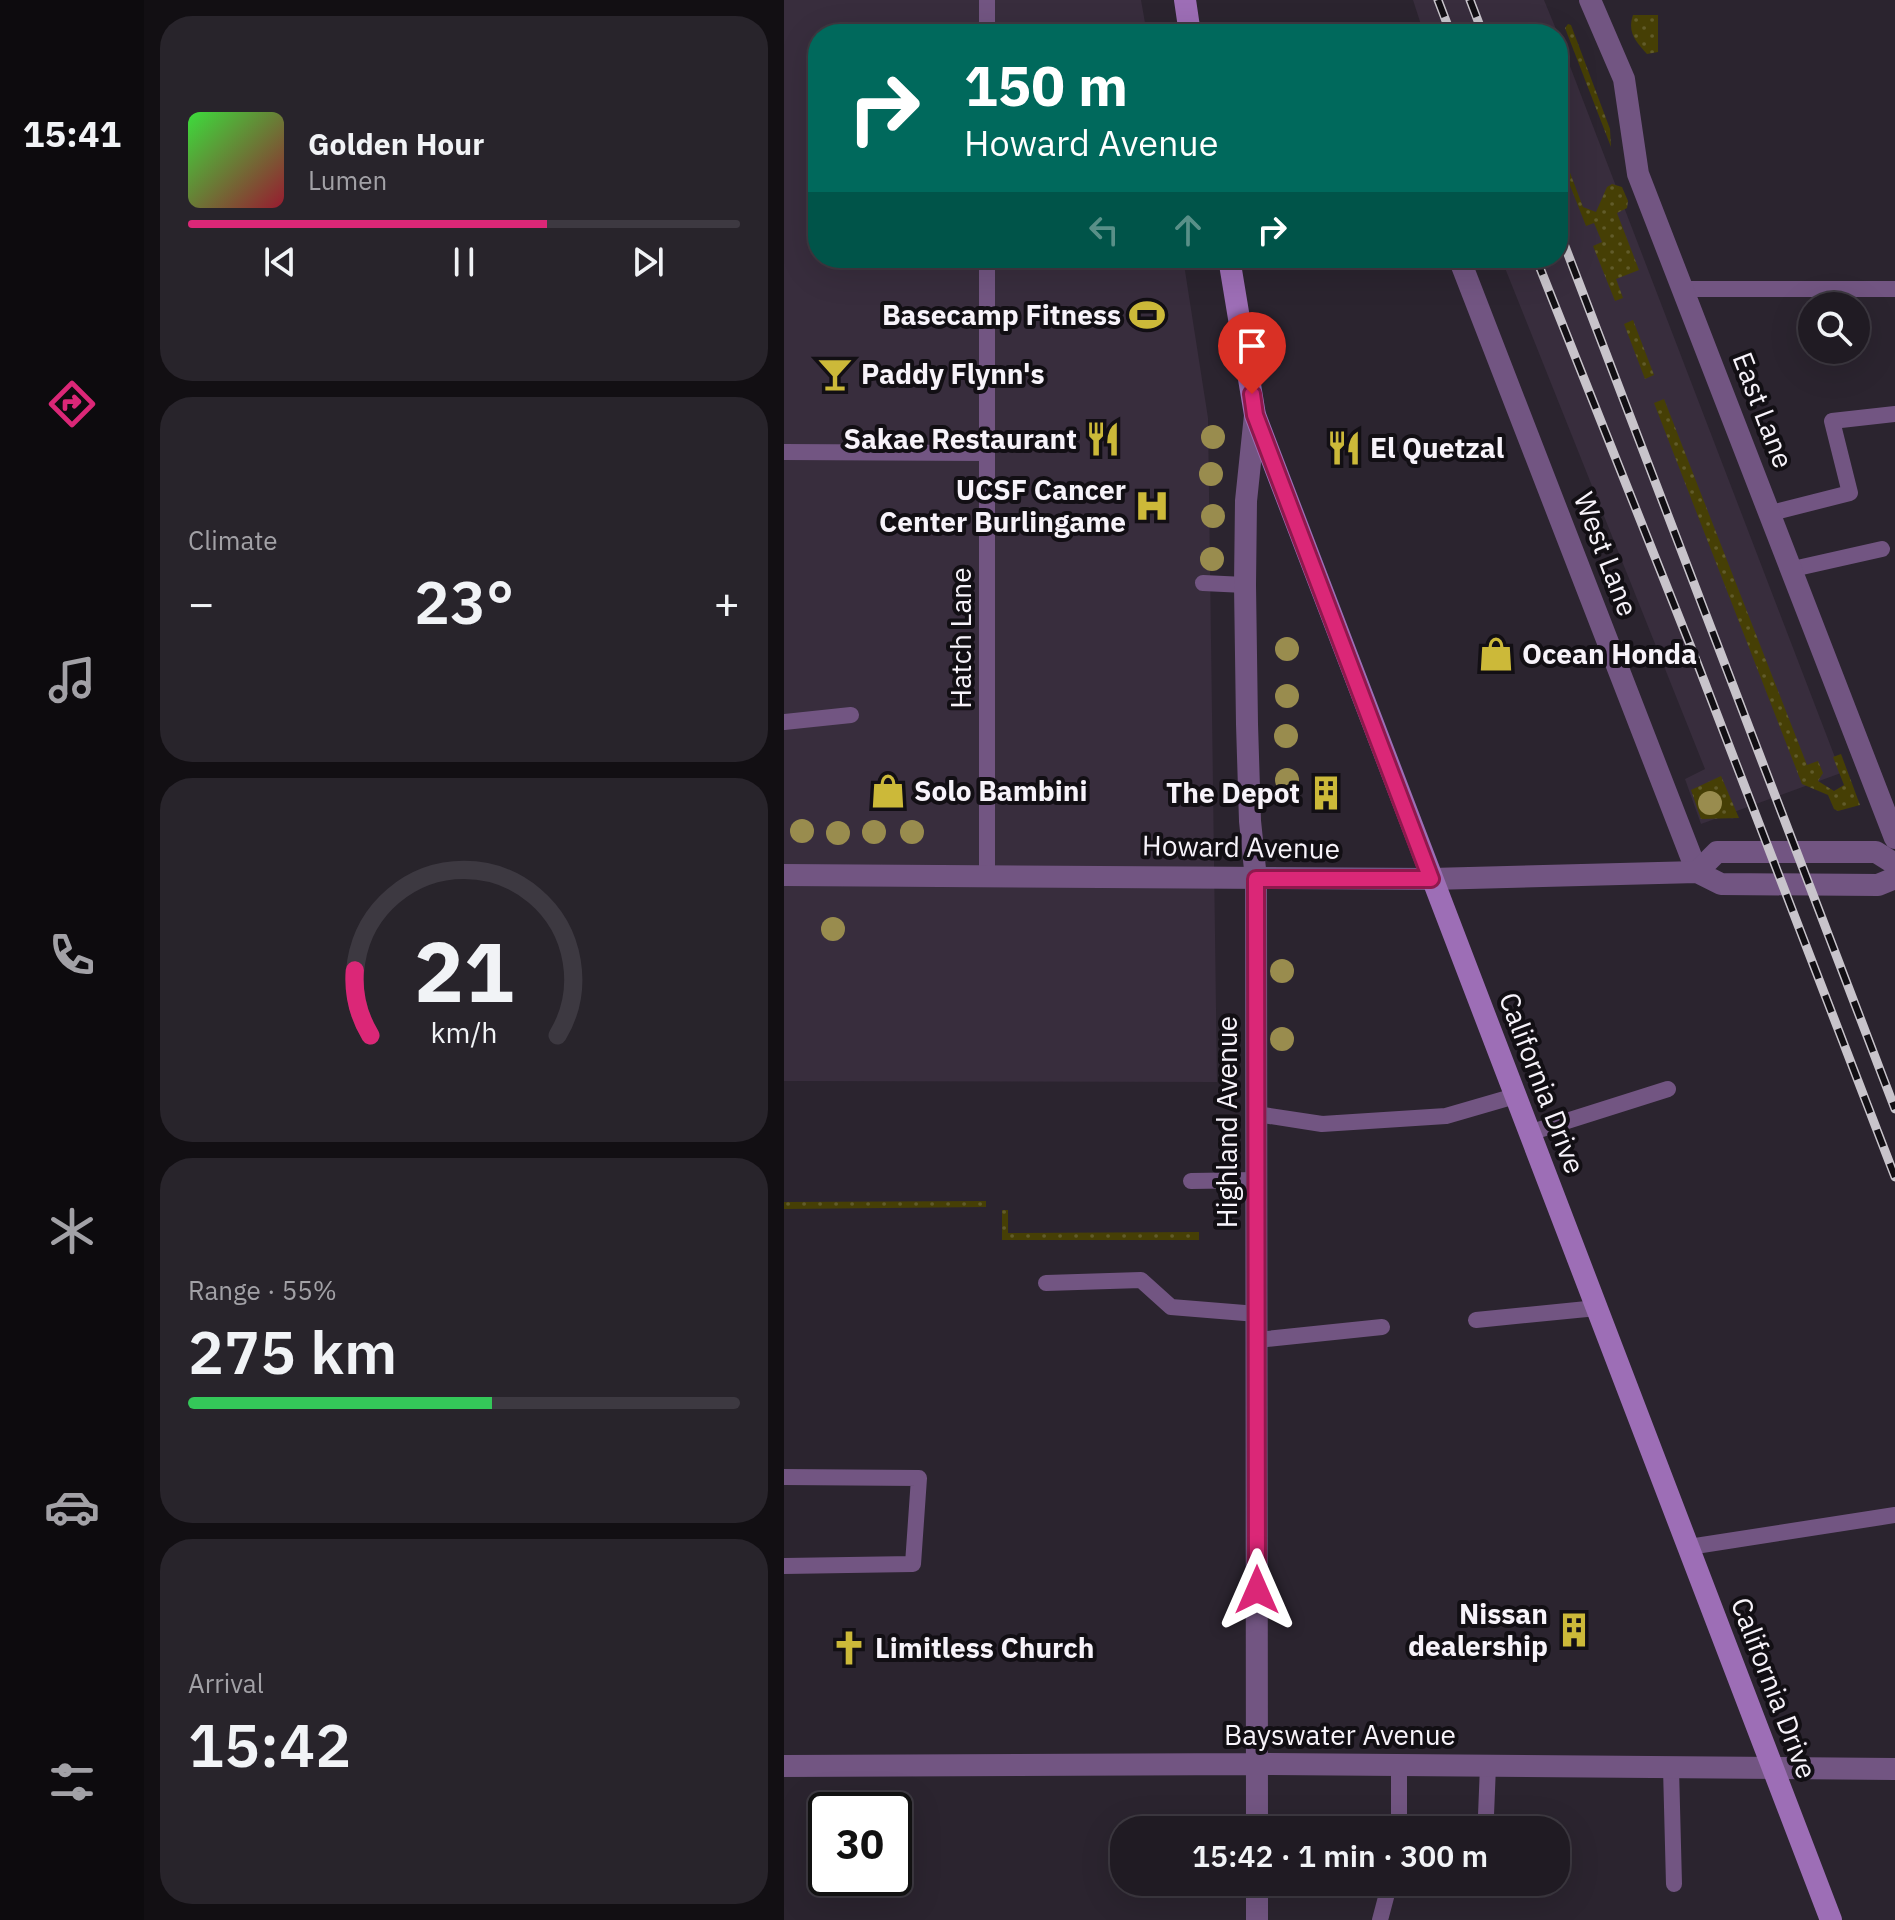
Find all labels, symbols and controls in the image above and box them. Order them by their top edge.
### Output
text: 150 m [964,49,1128,121]
icon: right [832,56,936,160]
text: 15:41 [23,110,121,157]
text: Howard Avenue [964,119,1219,166]
text: Golden Hour [308,124,484,163]
text: Lumen [308,163,387,197]
icon: left [1082,208,1126,252]
icon: ahead [1166,208,1210,252]
icon: right [1250,208,1294,252]
icon: previous [258,240,302,284]
icon: pause [442,240,486,284]
icon: next [626,240,670,284]
map controls [1798,292,1870,364]
button: search [1798,292,1870,364]
place label: Basecamp Fitness [882,296,1121,333]
sports icon: Basecamp Fitness [1128,296,1166,334]
pin [1218,312,1286,394]
icon: arrive [1230,324,1274,368]
street label: East Lane [1724,347,1802,473]
bar icon: Paddy Flynn's [816,355,854,393]
place label: Paddy Flynn's [861,355,1045,392]
icon: directions [44,376,100,432]
place label: Sakae Restaurant [843,420,1077,457]
restaurant icon: Sakae Restaurant [1084,420,1122,458]
restaurant icon: El Quetzal [1325,429,1363,467]
place label: El Quetzal [1370,429,1504,466]
place label: UCSF Cancer Center Burlingame [879,471,1126,540]
hospital icon: UCSF Cancer Center Burlingame [1133,487,1171,525]
street label: West Lane [1566,487,1647,621]
text: Climate [188,523,278,557]
text: 23° [414,562,514,641]
street label: Hatch Lane [942,567,979,709]
text: − [188,574,214,631]
text: + [714,574,740,631]
shop icon: Ocean Honda [1477,635,1515,673]
place label: Ocean Honda [1522,635,1697,672]
icon: music [44,652,100,708]
shop icon: Solo Bambini [869,772,907,810]
place label: Solo Bambini [914,772,1088,809]
place label: The Depot [1166,774,1300,811]
building icon: The Depot [1307,774,1345,812]
street label: Howard Avenue [1142,826,1340,867]
text: 21 [414,917,514,1025]
icon: phone [44,927,100,983]
street label: California Drive [1491,987,1594,1179]
text: km/h [430,1014,498,1051]
street label: Highland Avenue [1208,1016,1245,1228]
icon: climate [44,1203,100,1259]
text: Range · 55% [188,1273,337,1307]
text: 275 km [188,1312,397,1391]
icon: car [44,1479,100,1535]
position arrow [1215,1548,1299,1632]
street label: California Drive [1723,1592,1826,1784]
place label: Nissan dealership [1408,1595,1548,1664]
building icon: Nissan dealership [1555,1611,1593,1649]
church icon: Limitless Church [830,1629,868,1667]
place label: Limitless Church [875,1629,1094,1666]
text: Arrival [188,1666,264,1700]
text: 15:42 [188,1705,351,1784]
street label: Bayswater Avenue [1224,1716,1456,1753]
icon: filters [44,1754,100,1810]
speed limit sign: 30 [808,1792,912,1896]
text: 15:42 · 1 min · 300 m [1192,1836,1488,1875]

